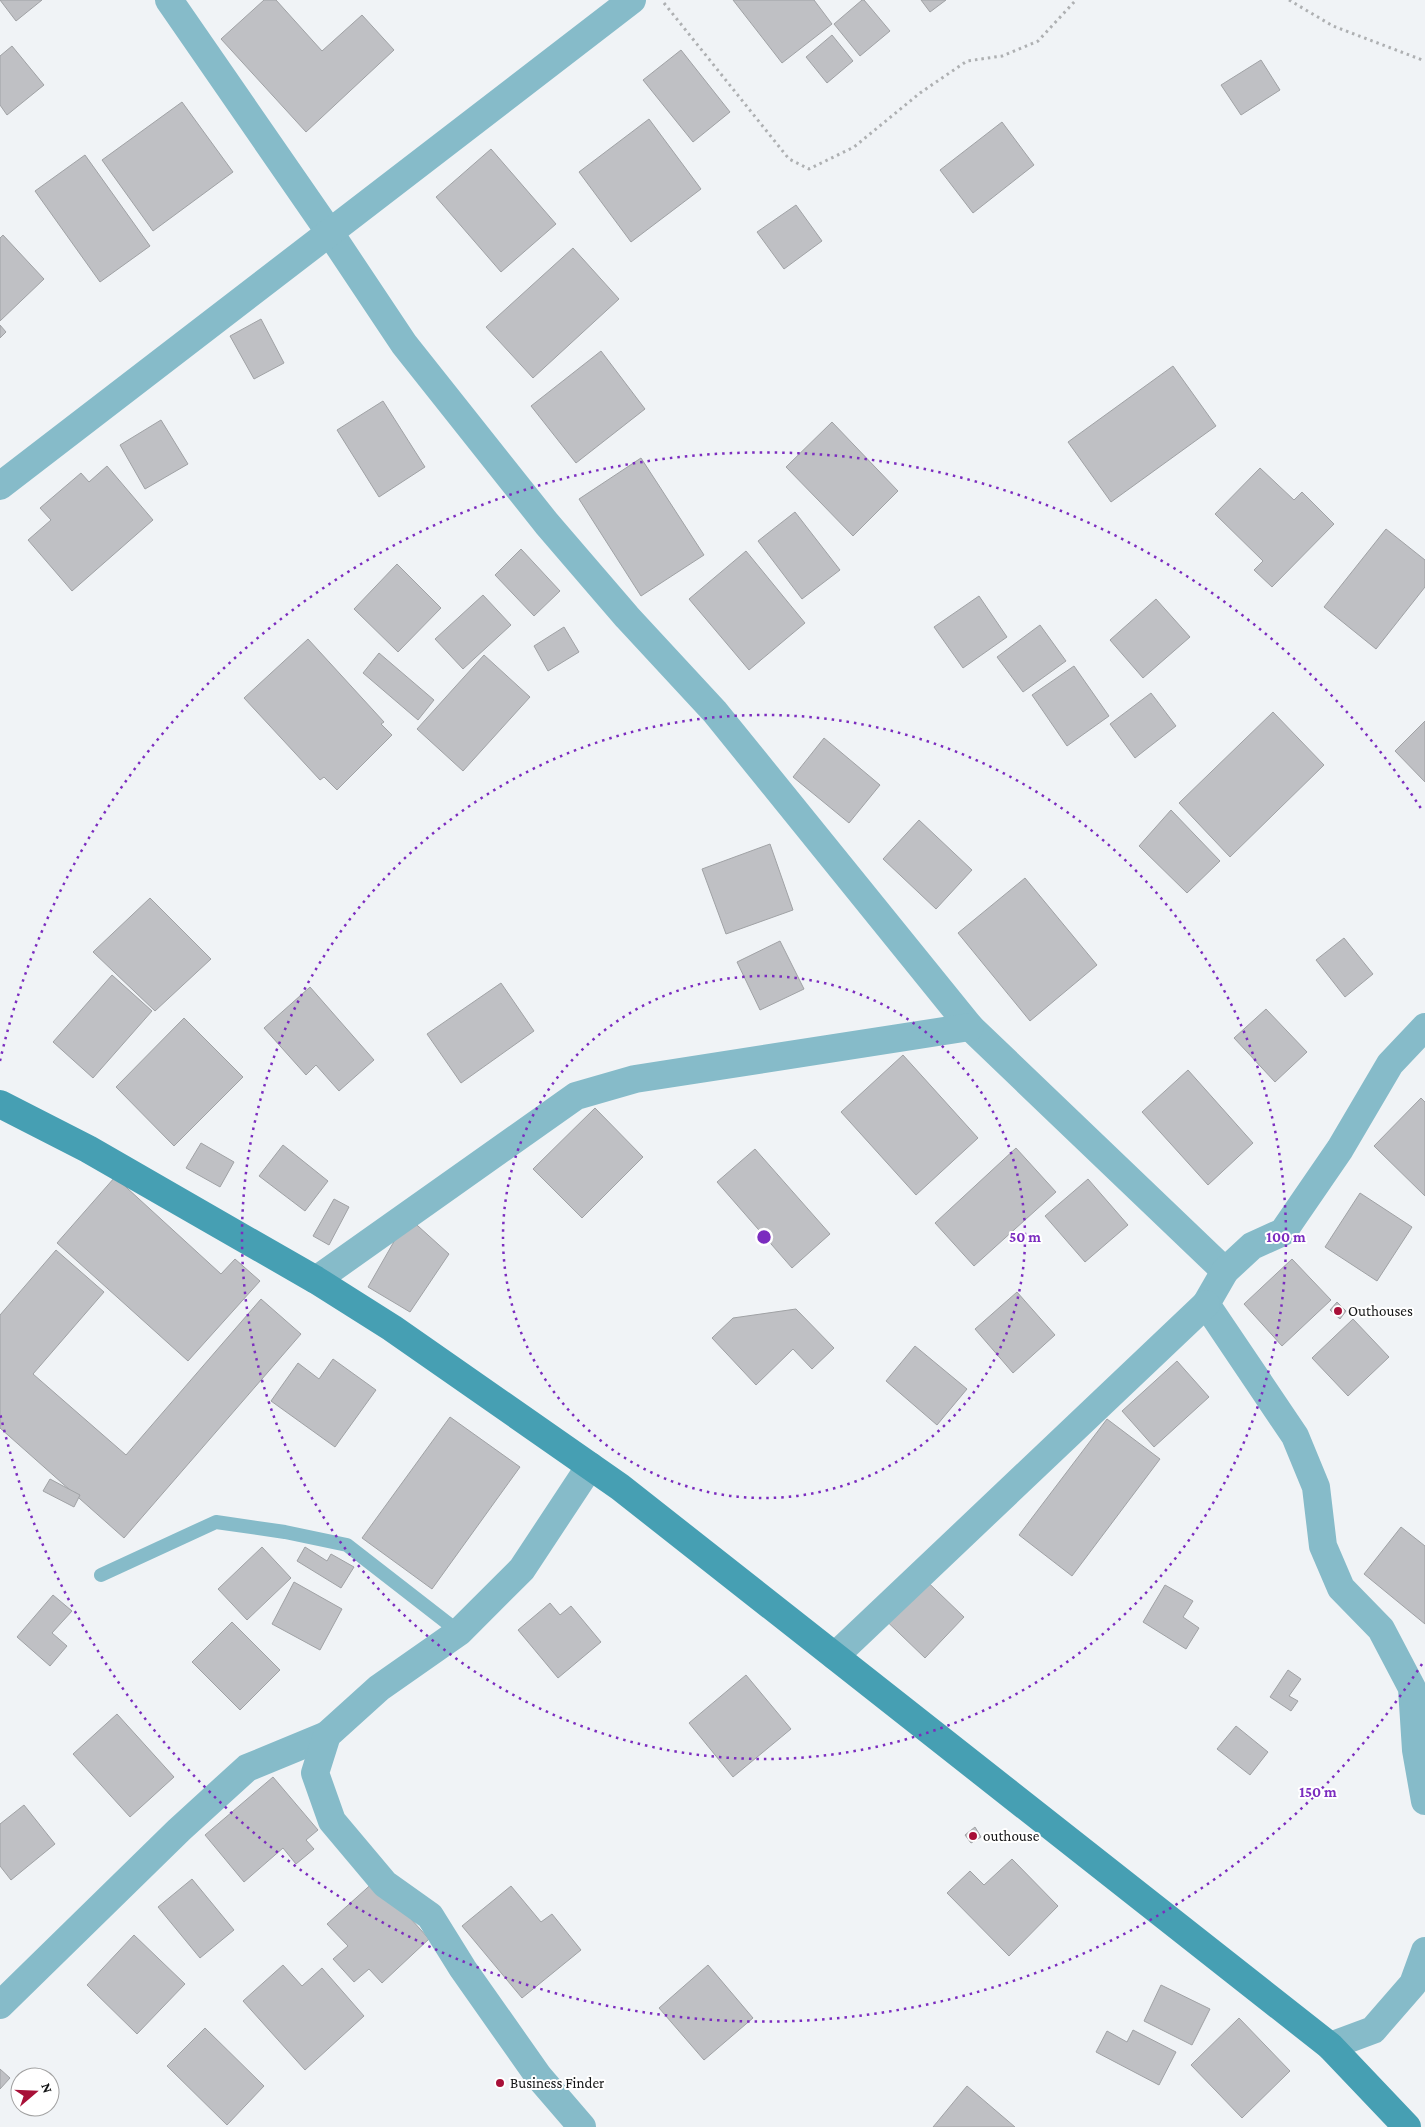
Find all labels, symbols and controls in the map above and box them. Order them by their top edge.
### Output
centre of rings [755,1228,773,1246]
text: 50 m [1009,1229,1041,1245]
text: 100 m [1266,1229,1306,1245]
place label: Outhouses [1348,1303,1413,1319]
marker: Outhouses [1332,1305,1344,1317]
text: 150 m [1299,1784,1337,1800]
place label: outhouse [983,1828,1040,1844]
marker: outhouse [967,1830,979,1842]
north arrow [10,2067,60,2117]
place label: Business Finder [510,2075,605,2091]
marker: Business Finder [494,2077,506,2089]
text: N [38,2081,57,2095]

